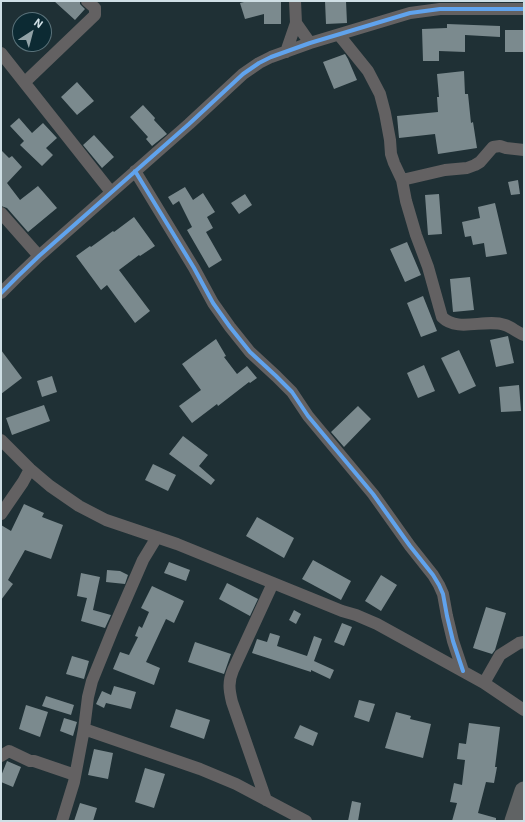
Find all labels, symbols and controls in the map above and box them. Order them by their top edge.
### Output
north arrow [12,12,52,52]
text: N [31,15,46,31]

